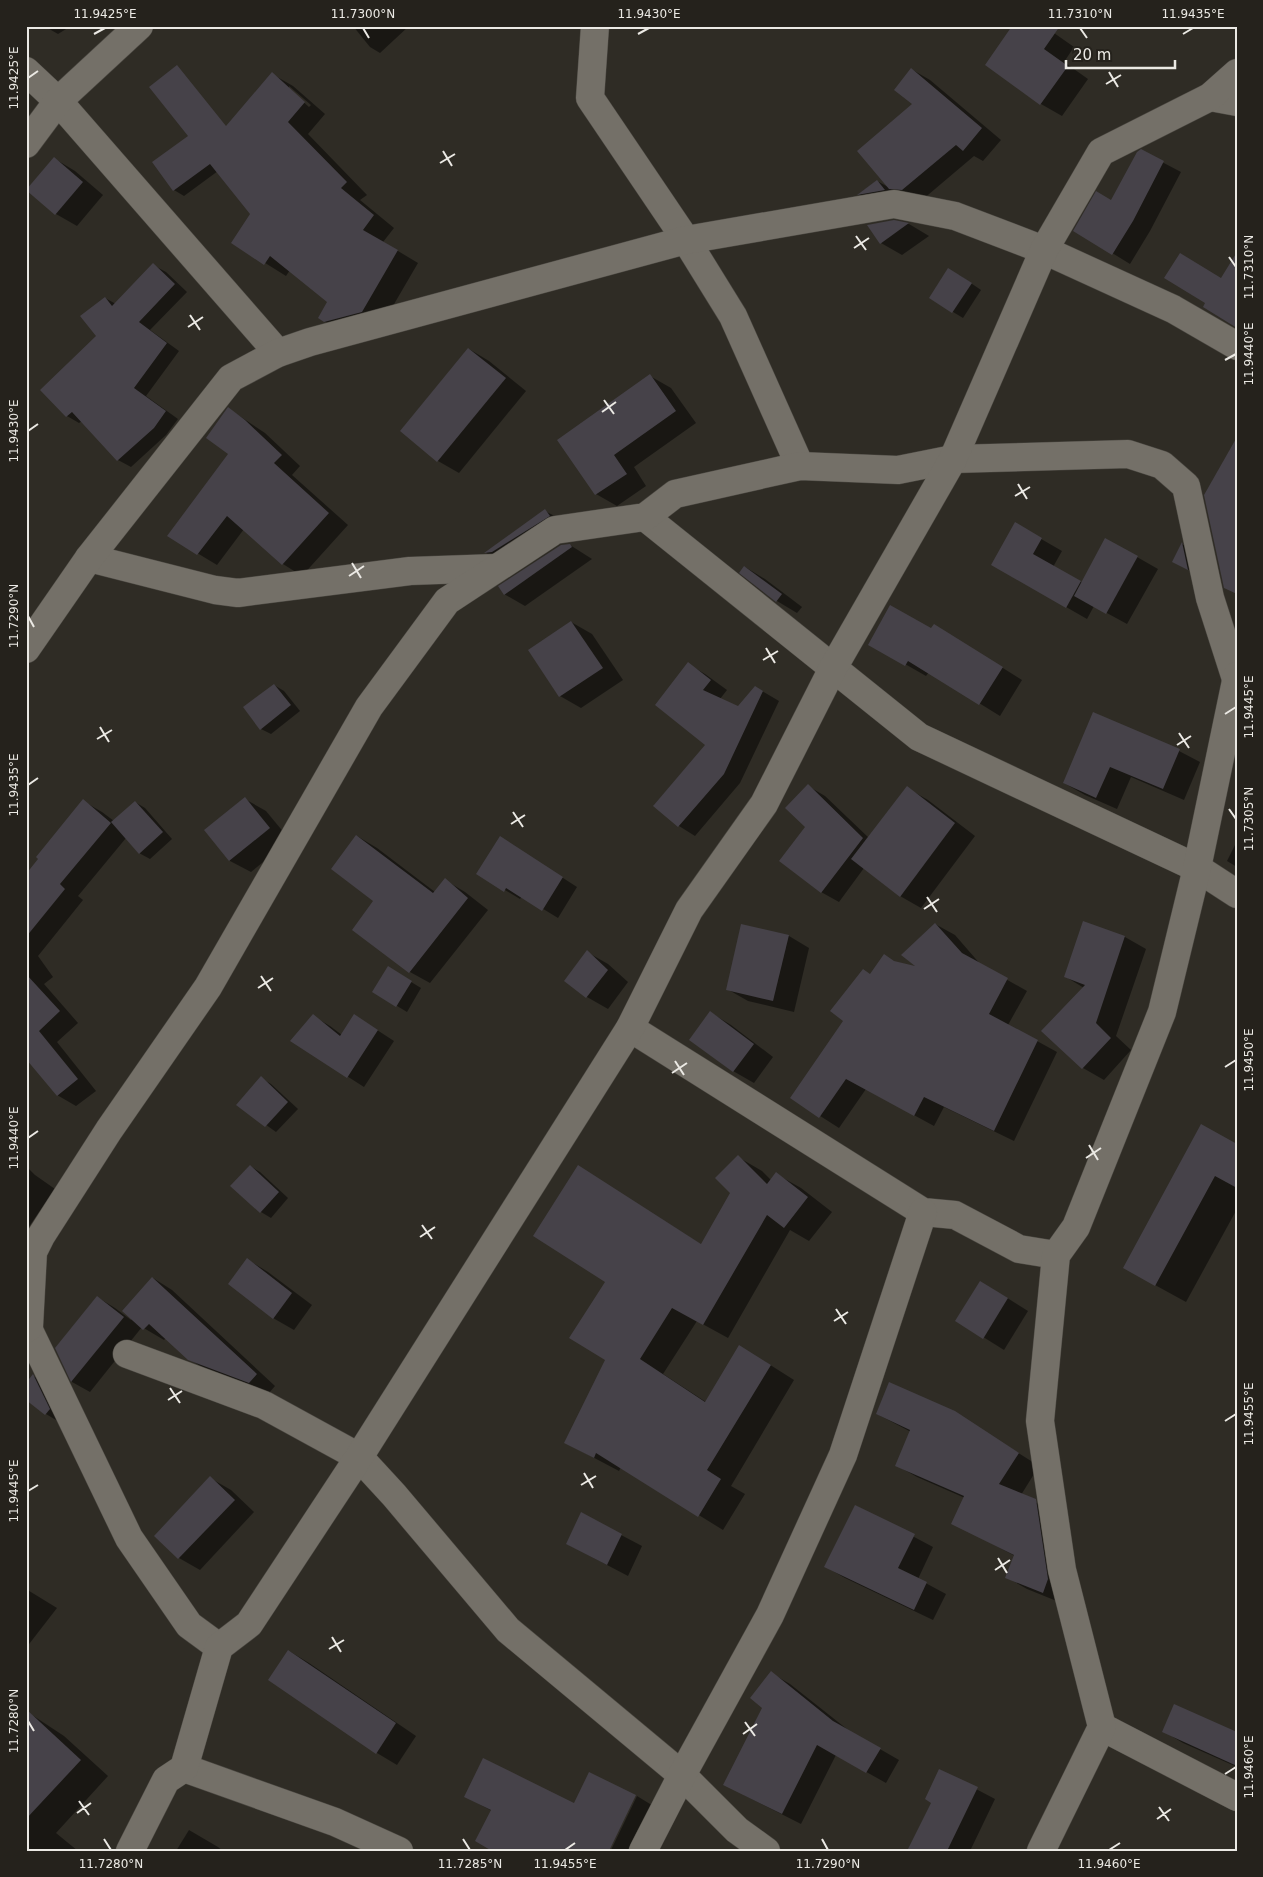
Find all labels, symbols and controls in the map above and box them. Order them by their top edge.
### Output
text: 11.9425°E [73,7,137,21]
text: 11.7300°N [331,7,395,21]
text: 11.9430°E [617,7,681,21]
text: 11.7310°N [1048,7,1112,21]
text: 11.9435°E [1161,7,1225,21]
scale bar [1066,38,1174,70]
text: 11.9425°E [7,46,21,110]
text: 20 m [1073,46,1111,64]
text: 11.7310°N [1242,235,1256,299]
text: 11.9440°E [1242,322,1256,386]
text: 11.9430°E [7,399,21,463]
text: 11.7290°N [7,584,21,648]
text: 11.9445°E [1242,675,1256,739]
text: 11.9435°E [7,753,21,817]
text: 11.7305°N [1242,787,1256,851]
text: 11.9450°E [1242,1028,1256,1092]
text: 11.9440°E [7,1106,21,1170]
text: 11.9455°E [1242,1382,1256,1446]
text: 11.9445°E [7,1459,21,1523]
text: 11.7280°N [7,1689,21,1753]
text: 11.9460°E [1242,1735,1256,1799]
text: 11.7280°N [79,1857,143,1871]
text: 11.7285°N [438,1857,502,1871]
text: 11.9455°E [533,1857,597,1871]
text: 11.7290°N [796,1857,860,1871]
text: 11.9460°E [1077,1857,1141,1871]

